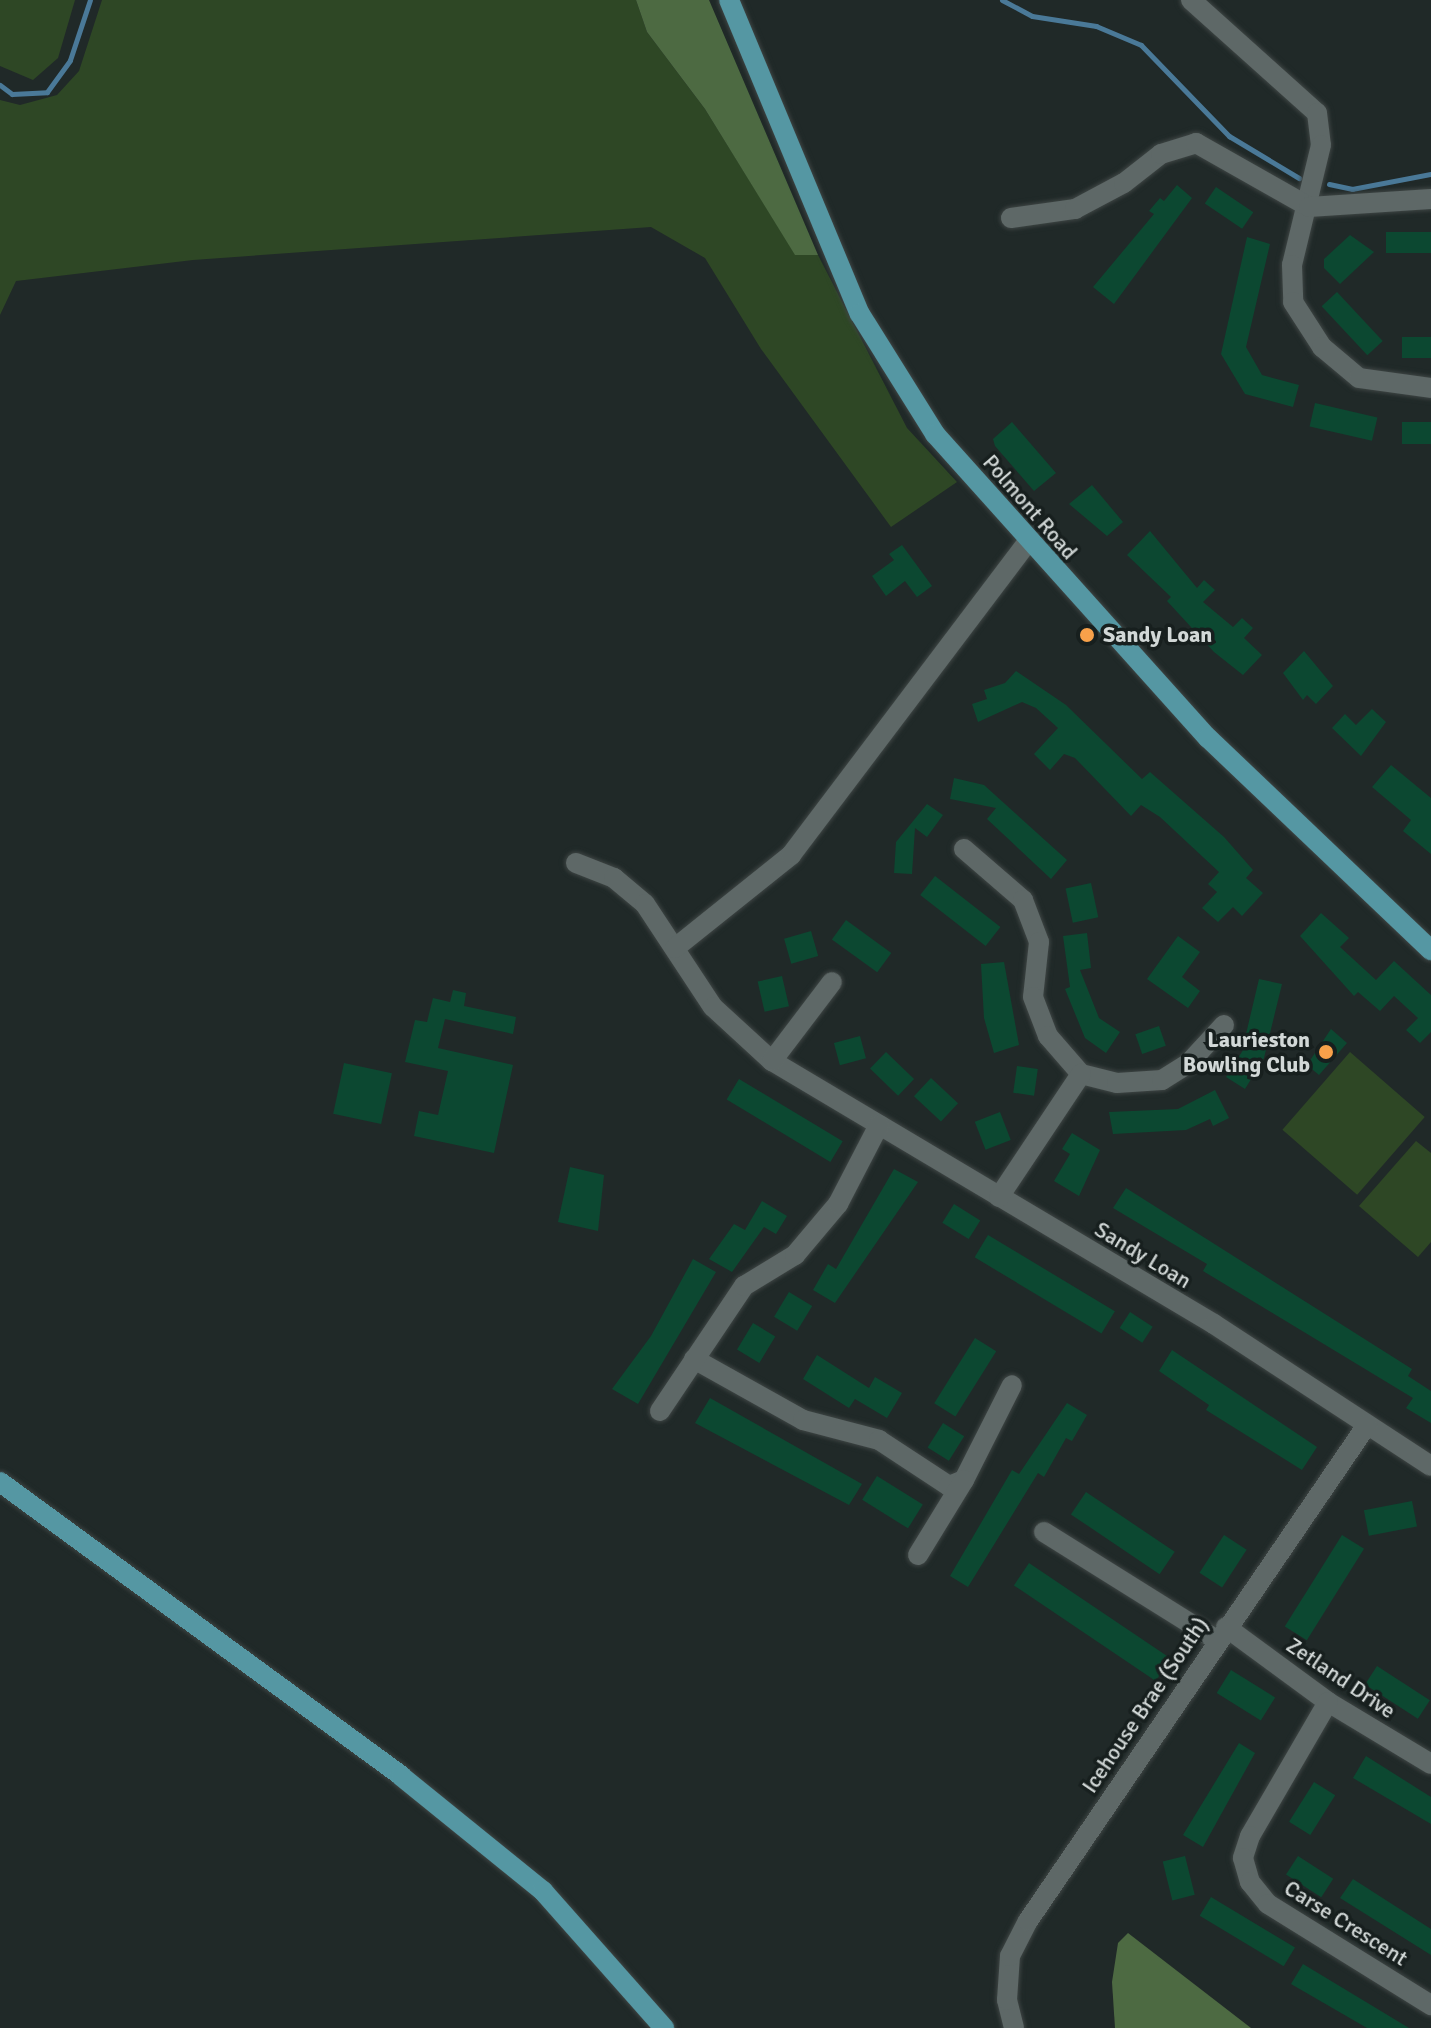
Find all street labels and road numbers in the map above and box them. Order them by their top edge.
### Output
street label: Polmont Road [977,449,1083,565]
street label: Sandy Loan [1090,1216,1196,1294]
street label: Icehouse Brae (South) [1076,1612,1214,1798]
street label: Zetland Drive [1281,1632,1401,1724]
street label: Carse Crescent [1279,1875,1413,1971]

